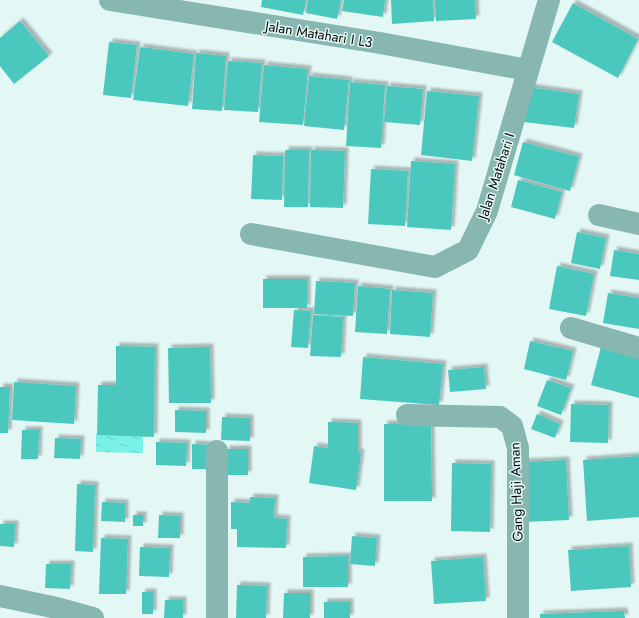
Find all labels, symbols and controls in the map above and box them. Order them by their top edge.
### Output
street label: Jalan Matahari I L3 [262,15,374,52]
street label: Jalan Matahari I [472,130,519,224]
street label: Gang Haji Aman [504,442,528,542]

